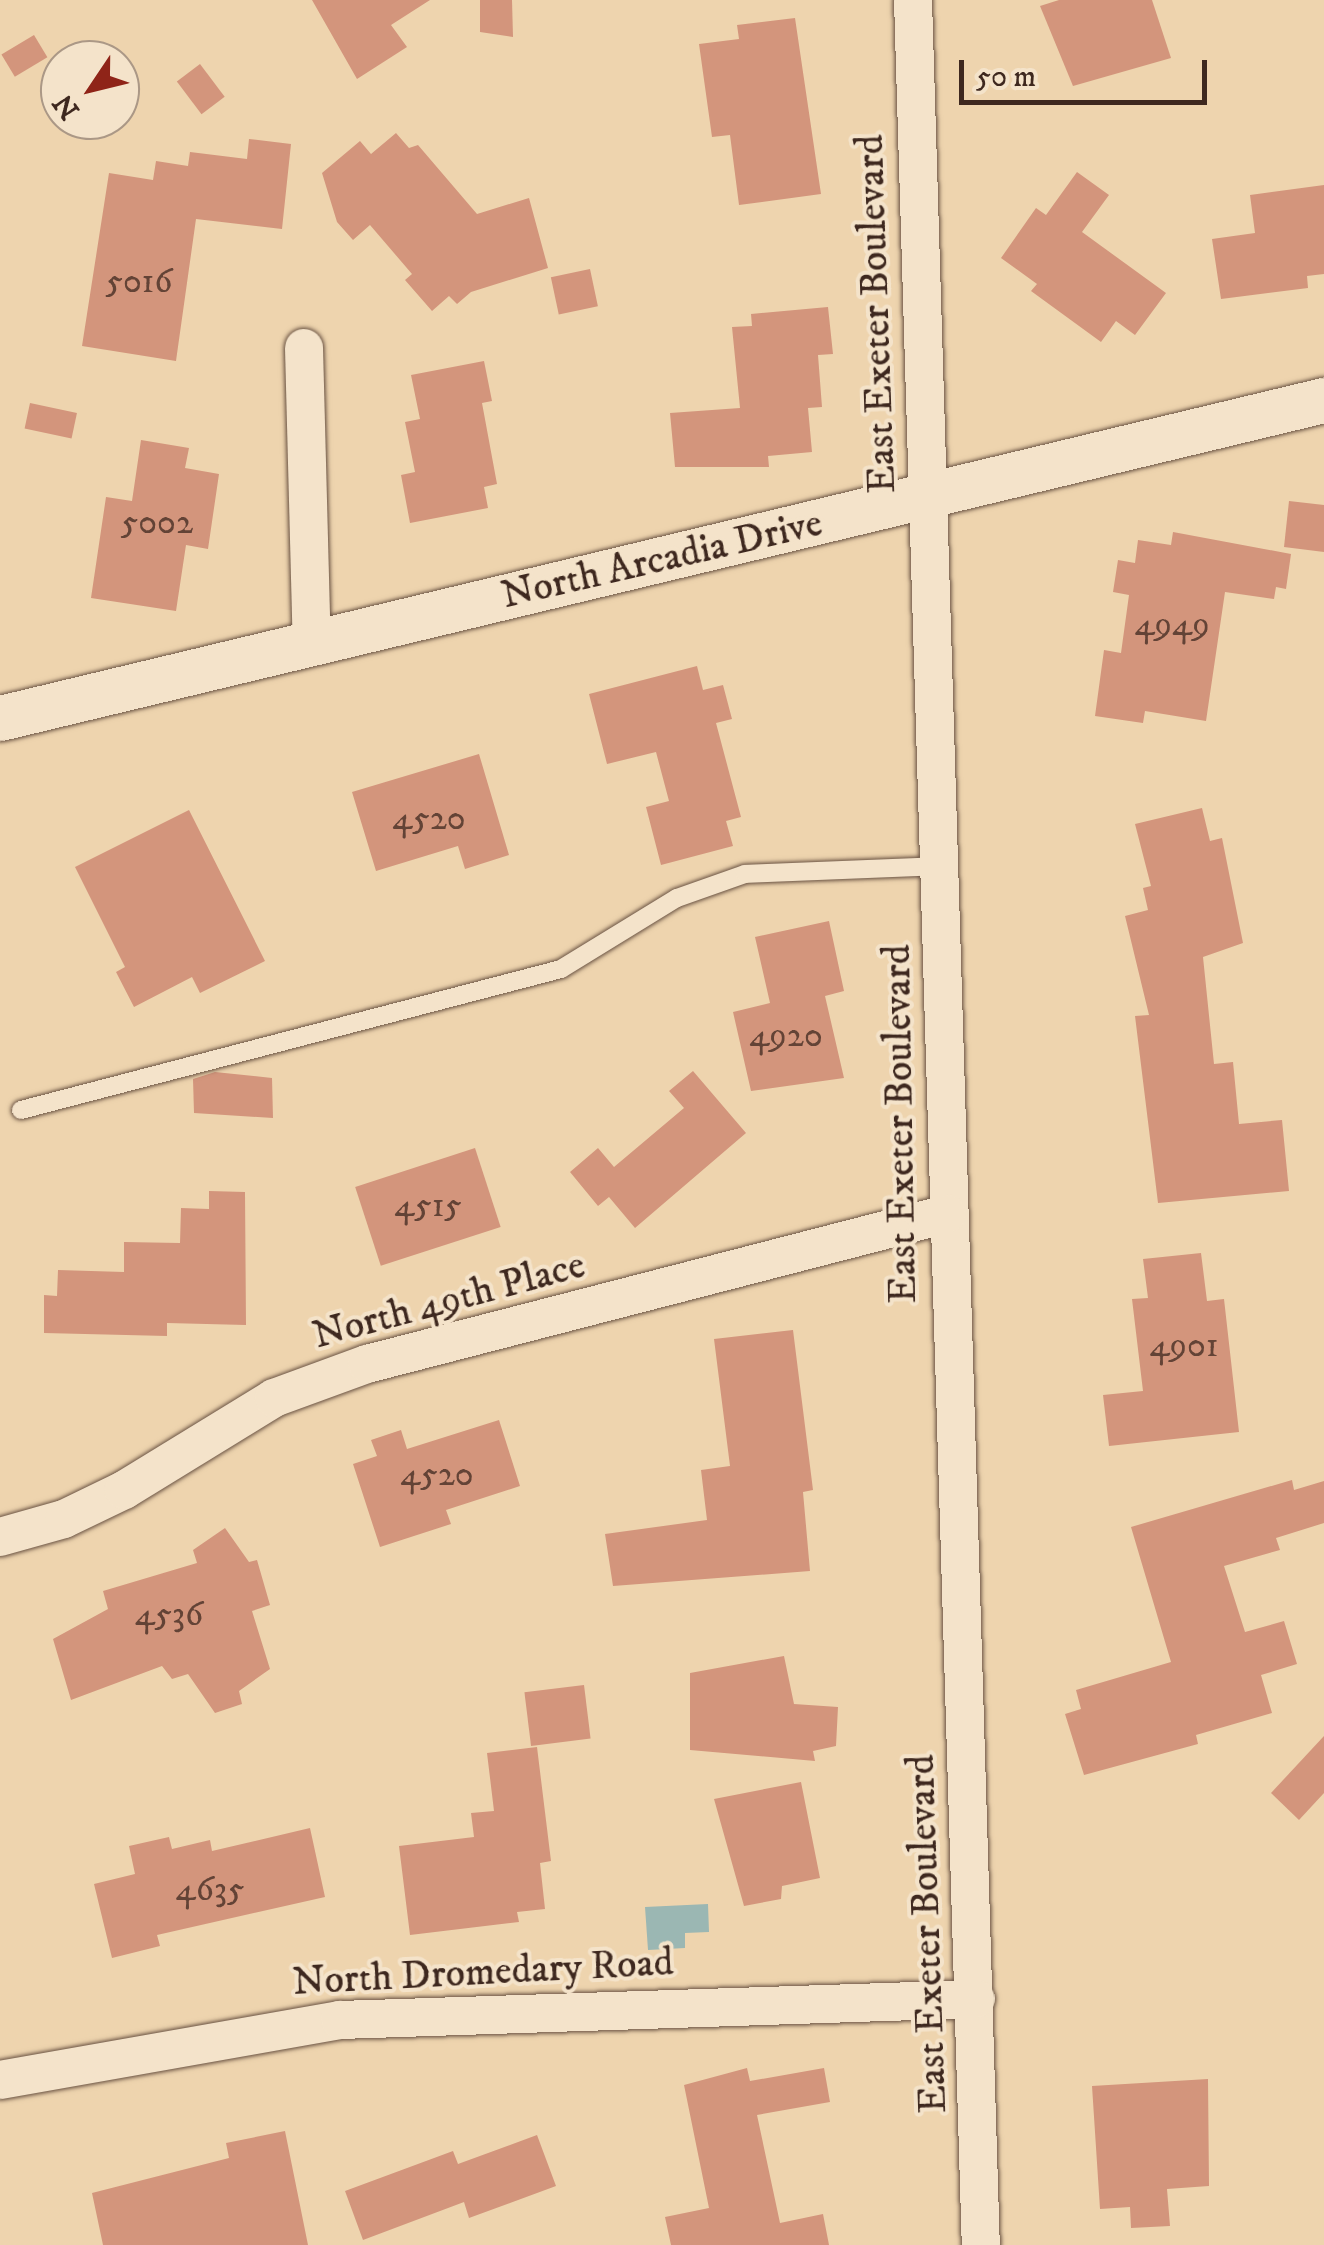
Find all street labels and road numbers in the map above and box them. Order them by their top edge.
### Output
street label: East Exeter Boulevard [847,134,907,494]
street label: North Arcadia Drive [497,500,827,620]
street label: East Exeter Boulevard [874,944,928,1304]
street label: North 49th Place [308,1242,590,1360]
street label: East Exeter Boulevard [898,1754,958,2114]
street label: North Dromedary Road [291,1939,675,2007]

